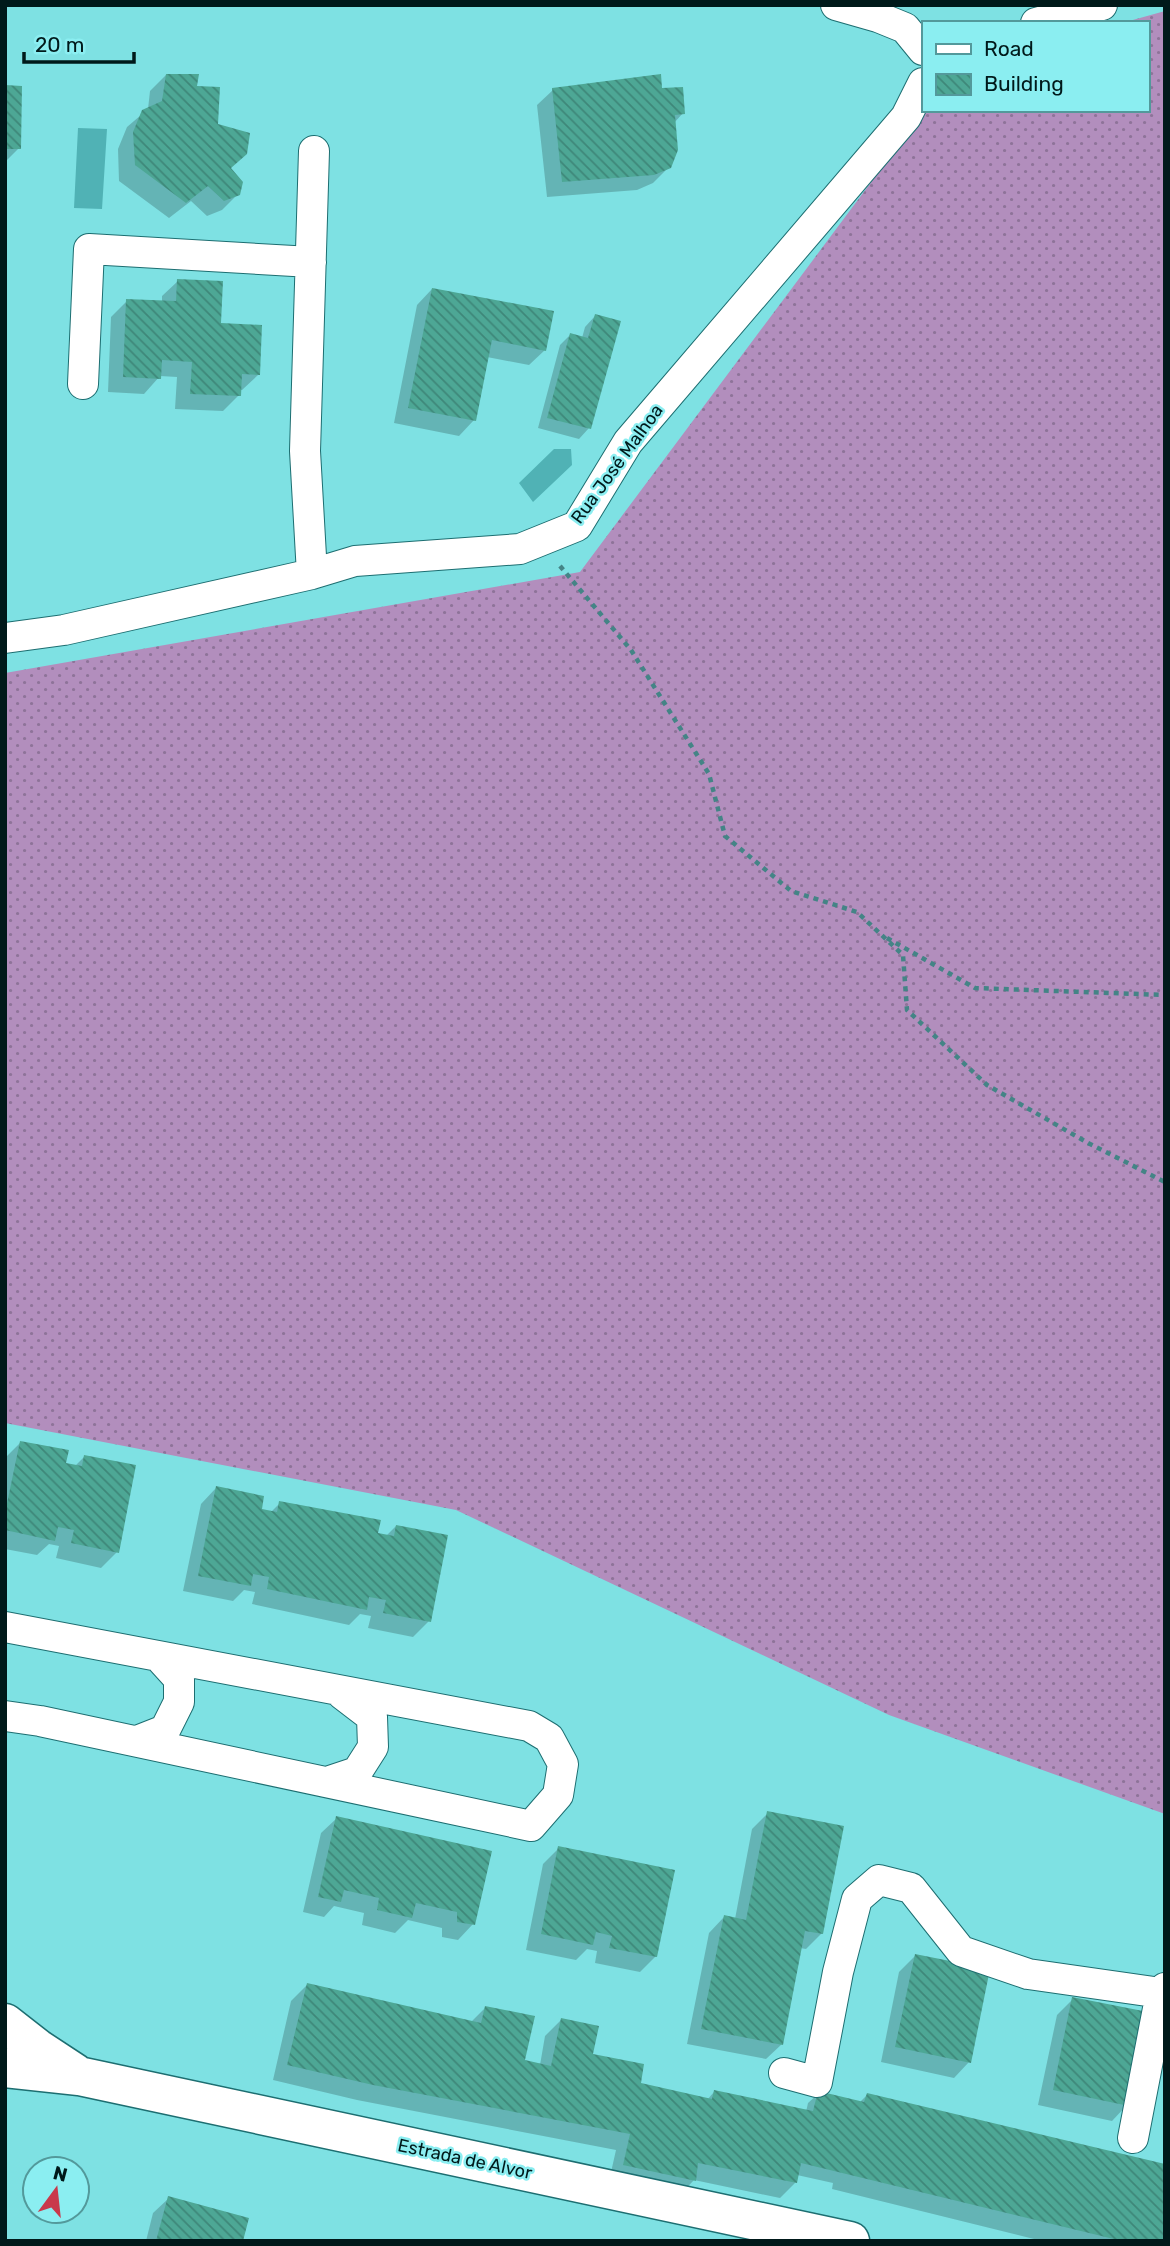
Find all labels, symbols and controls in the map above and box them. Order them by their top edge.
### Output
scale bar [24,21,135,65]
legend [922,21,1149,112]
text: 20 m [35,32,84,57]
text: Road [984,36,1034,61]
text: Building [984,71,1064,96]
street label: Rua José Malhoa [566,400,668,528]
street label: Estrada de Alvor [396,2134,534,2184]
north arrow [21,2155,91,2225]
text: N [51,2161,70,2187]

